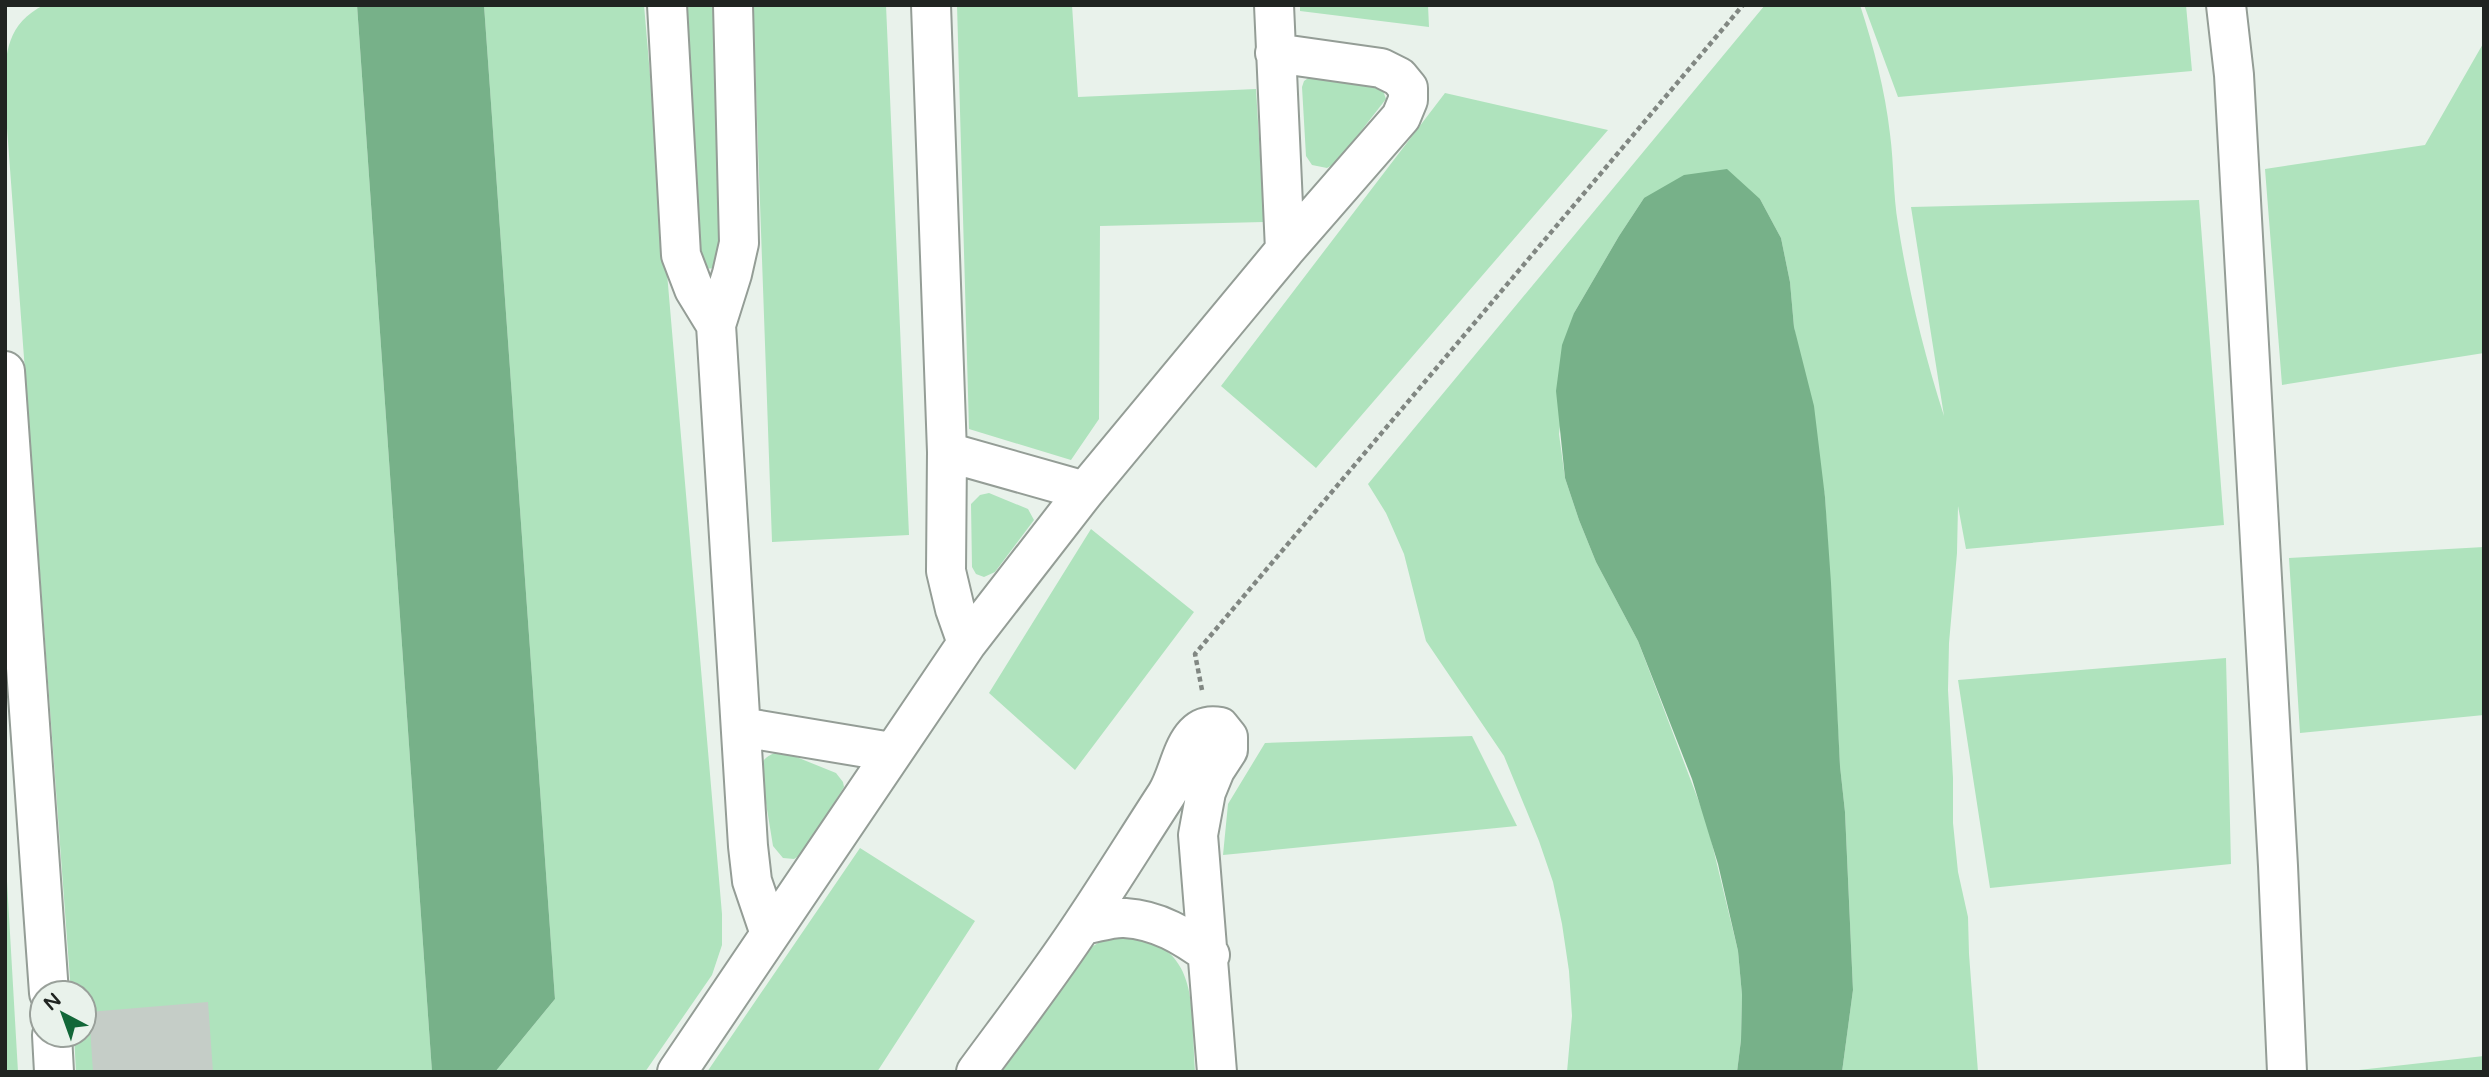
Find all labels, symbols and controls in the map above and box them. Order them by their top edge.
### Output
north arrow [28,979,98,1049]
text: N [40,989,65,1015]

